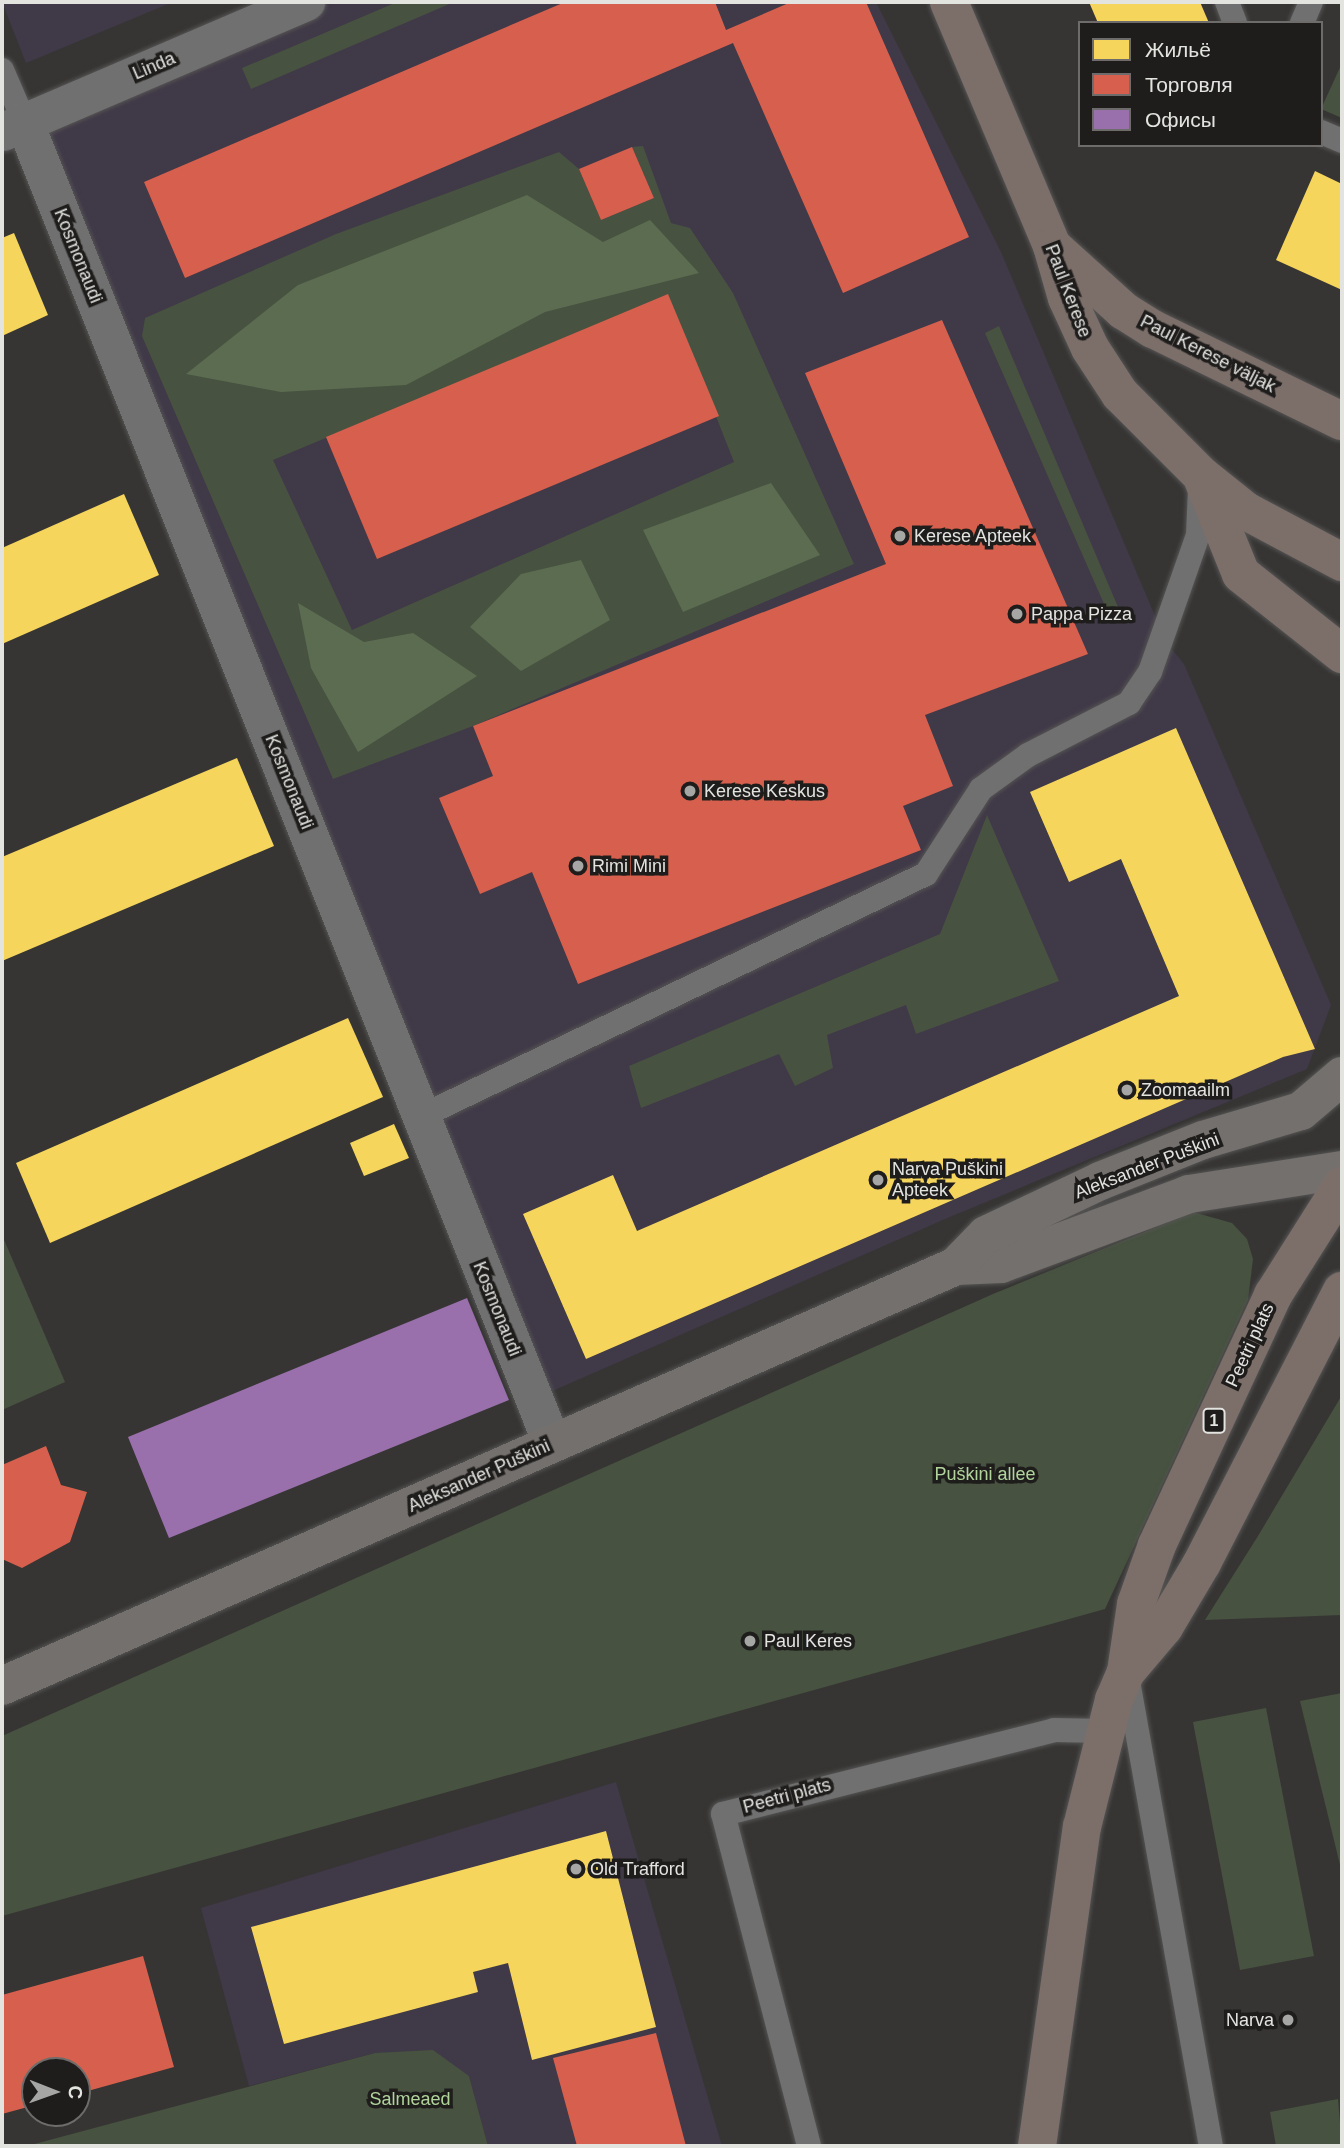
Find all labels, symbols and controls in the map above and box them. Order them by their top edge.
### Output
legend [1078,21,1323,147]
text: Жильё [1145,38,1211,61]
street label: Linda [130,47,178,85]
text: Торговля [1145,73,1233,96]
text: Офисы [1145,108,1216,131]
street label: Kosmonaudi [49,206,107,306]
street label: Paul Kerese [1040,241,1096,341]
street label: Paul Kerese väljak [1137,311,1279,397]
place label: Kerese Apteek [914,525,1032,547]
marker: Kerese Apteek [892,528,908,544]
place label: Pappa Pizza [1031,603,1132,625]
marker: Pappa Pizza [1009,606,1025,622]
street label: Kosmonaudi [260,732,318,832]
place label: Kerese Keskus [704,780,825,802]
marker: Kerese Keskus [682,783,698,799]
place label: Rimi Mini [592,855,666,877]
marker: Rimi Mini [570,858,586,874]
place label: Zoomaailm [1141,1079,1230,1101]
marker: Zoomaailm [1119,1082,1135,1098]
street label: Aleksander Puškini [1072,1128,1222,1204]
place label: Narva Puškini Apteek [892,1159,1003,1202]
marker: Narva Puškini Apteek [870,1172,886,1188]
street label: Kosmonaudi [468,1259,526,1359]
street label: Peetri plats [1221,1300,1279,1390]
road number: 1 [1202,1408,1226,1434]
street label: Aleksander Puškini [405,1435,553,1517]
park label: Puškini allee [934,1463,1036,1485]
place label: Paul Keres [764,1630,852,1652]
marker: Paul Keres [742,1633,758,1649]
street label: Peetri plats [741,1774,833,1818]
place label: Old Trafford [590,1858,685,1880]
marker: Old Trafford [568,1861,584,1877]
place label: Narva [1226,2009,1274,2031]
marker: Narva [1280,2012,1296,2028]
north arrow [21,2057,91,2127]
text: С [65,2085,86,2099]
park label: Salmeaed [369,2088,451,2110]

